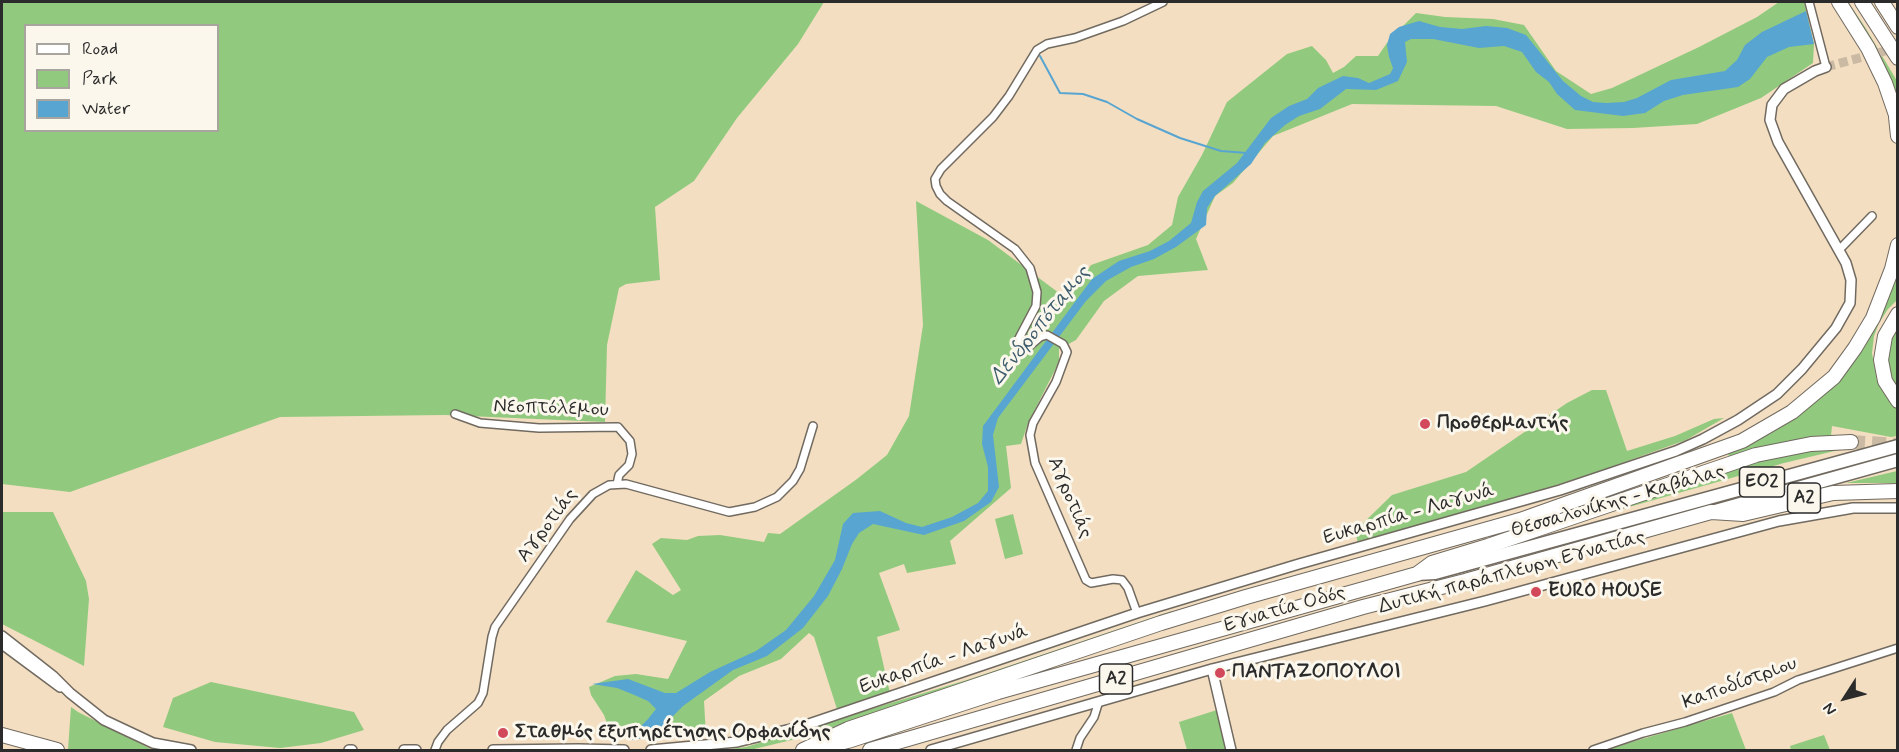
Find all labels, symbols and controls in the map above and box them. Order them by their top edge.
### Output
legend [24,24,219,132]
text: Road [82,37,118,61]
text: Park [82,67,118,91]
text: Water [82,97,130,121]
water label: Δενδροπόταμος [985,262,1097,390]
street label: Νεοπτόλεμου [493,395,609,423]
place label: Προθερμαντής [1437,412,1568,436]
marker: Προθερμαντής [1418,417,1432,431]
street label: Αγροτιάς [1041,454,1097,542]
street label: Θεσσαλονίκης - Καβάλας [1508,460,1728,544]
road number: ΕΟ2 [1740,467,1784,497]
street label: Ευκαρπία - Λαγυνά [1321,479,1497,551]
road number: Α2 [1788,483,1820,513]
street label: Αγροτιάς [512,484,584,568]
street label: Δυτική παράπλευρη Εγνατίας [1376,526,1648,620]
place label: EURO HOUSE [1548,580,1662,604]
street label: Εγνατία Οδός [1222,581,1348,639]
marker: EURO HOUSE [1529,585,1543,599]
street label: Ευκαρπία - Λαγυνά [857,620,1031,700]
street label: Καποδίστριου [1680,652,1800,716]
place label: ΠΑΝΤΑΖΟΠΟΥΛΟΙ [1232,661,1401,685]
road number: Α2 [1100,664,1132,694]
marker: ΠΑΝΤΑΖΟΠΟΥΛΟΙ [1213,666,1227,680]
north arrow [1815,668,1875,728]
text: N [1818,698,1842,719]
place label: Σταθμός εξυπηρέτησης Ορφανίδης [515,721,831,745]
marker: Σταθμός εξυπηρέτησης Ορφανίδης [496,726,510,740]

